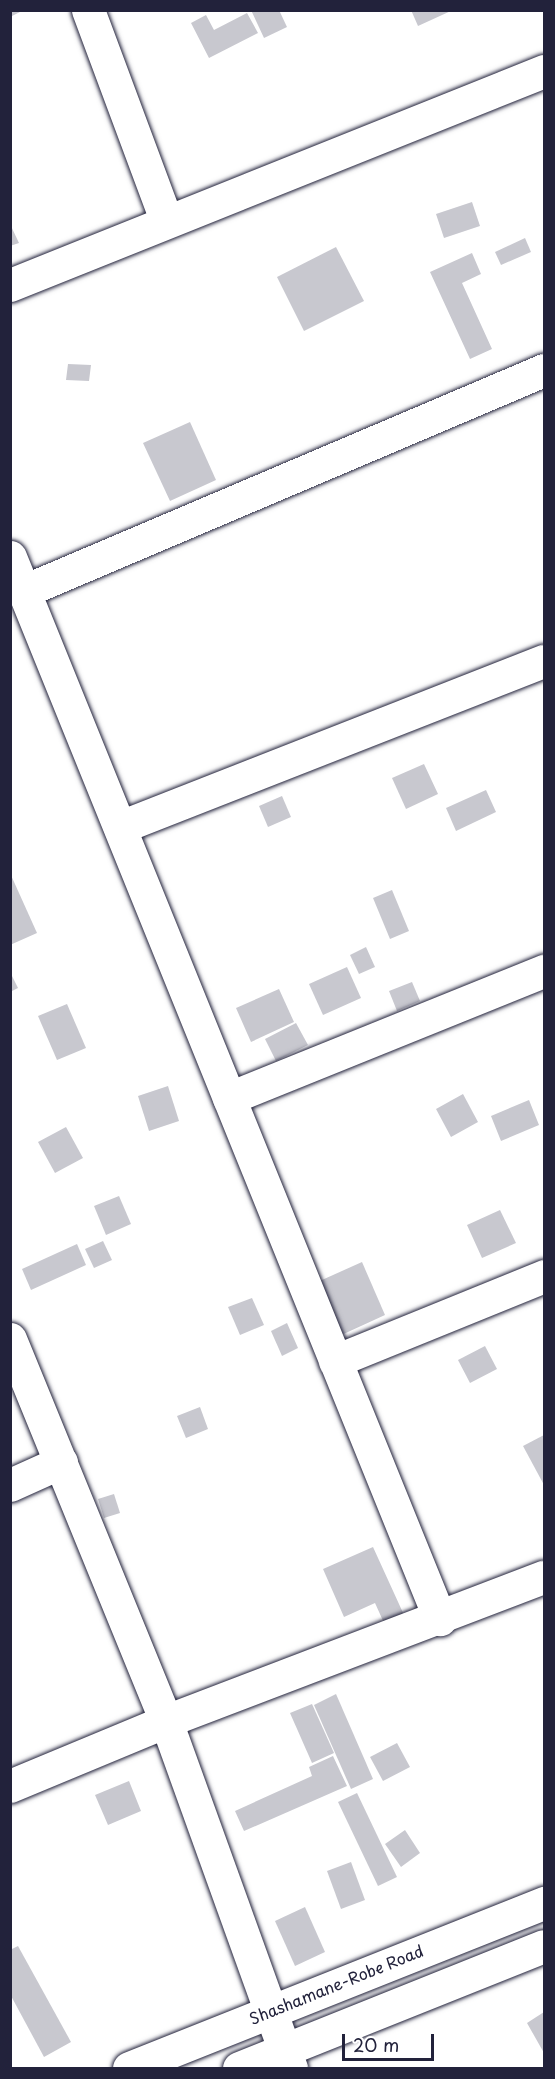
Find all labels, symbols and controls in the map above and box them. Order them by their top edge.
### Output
street label: Shashamane-Robe Road [245,1940,427,2028]
scale bar [345,2022,436,2060]
text: 20 m [353,2031,399,2058]

